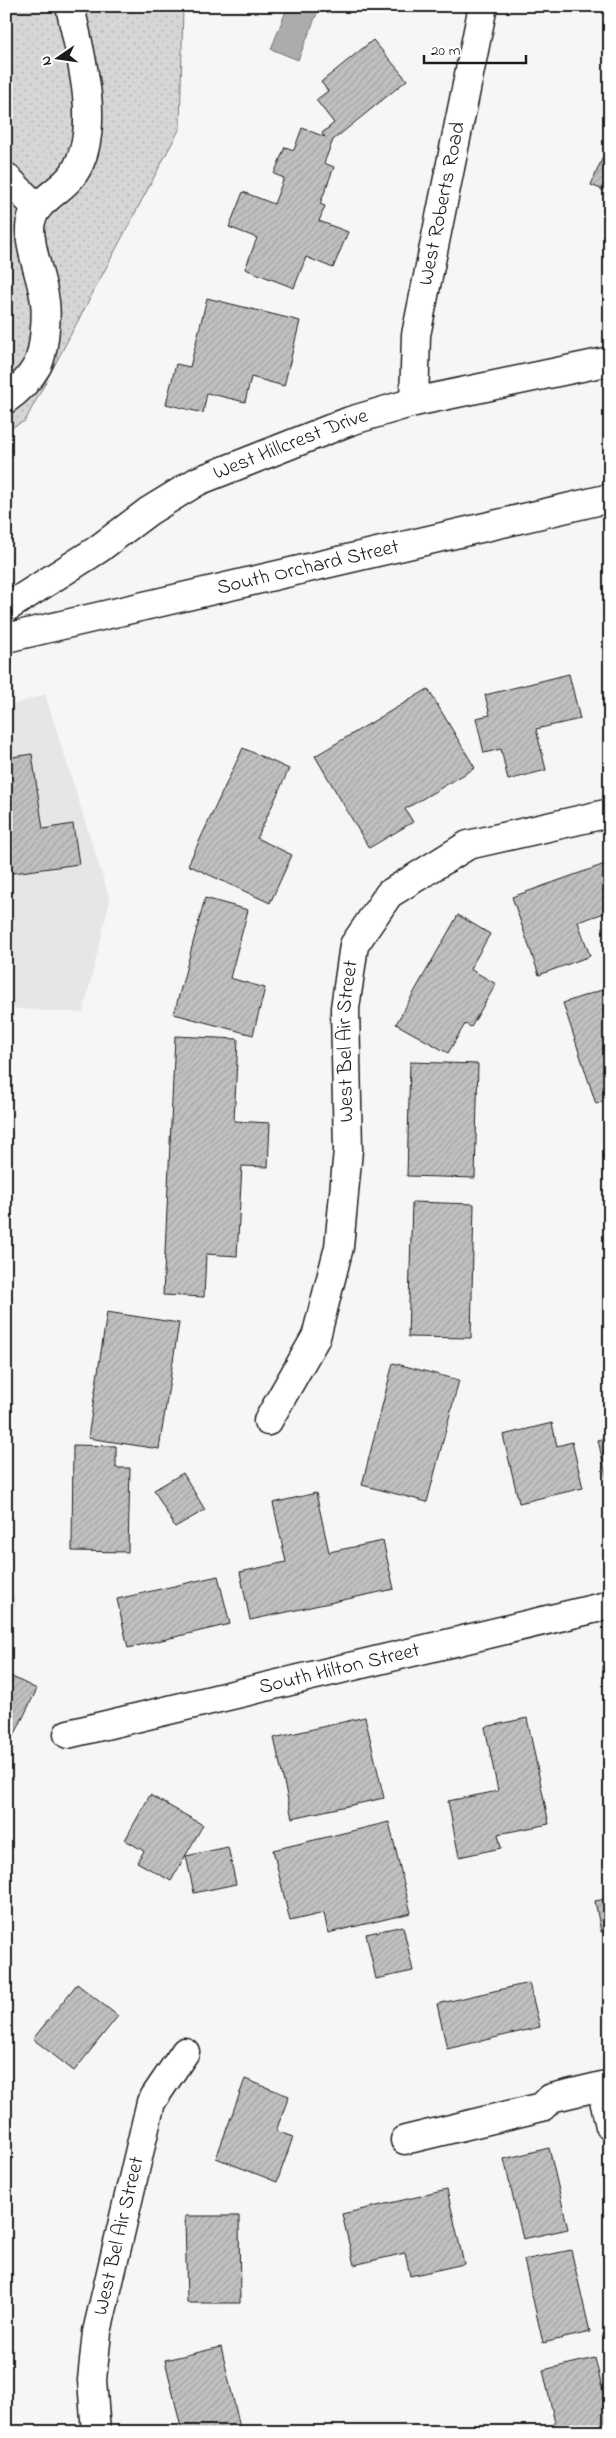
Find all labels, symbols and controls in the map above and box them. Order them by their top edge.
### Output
north arrow [32,32,82,82]
scale bar [424,32,526,64]
text: 20 m [431,40,461,62]
text: N [36,54,58,68]
street label: West Roberts Road [411,119,474,288]
street label: West Hillcrest Drive [209,401,372,488]
street label: South Orchard Street [214,532,402,604]
street label: West Bel Air Street [329,958,367,1123]
street label: South Hilton Street [256,1636,423,1703]
street label: West Bel Air Street [86,2153,153,2319]

